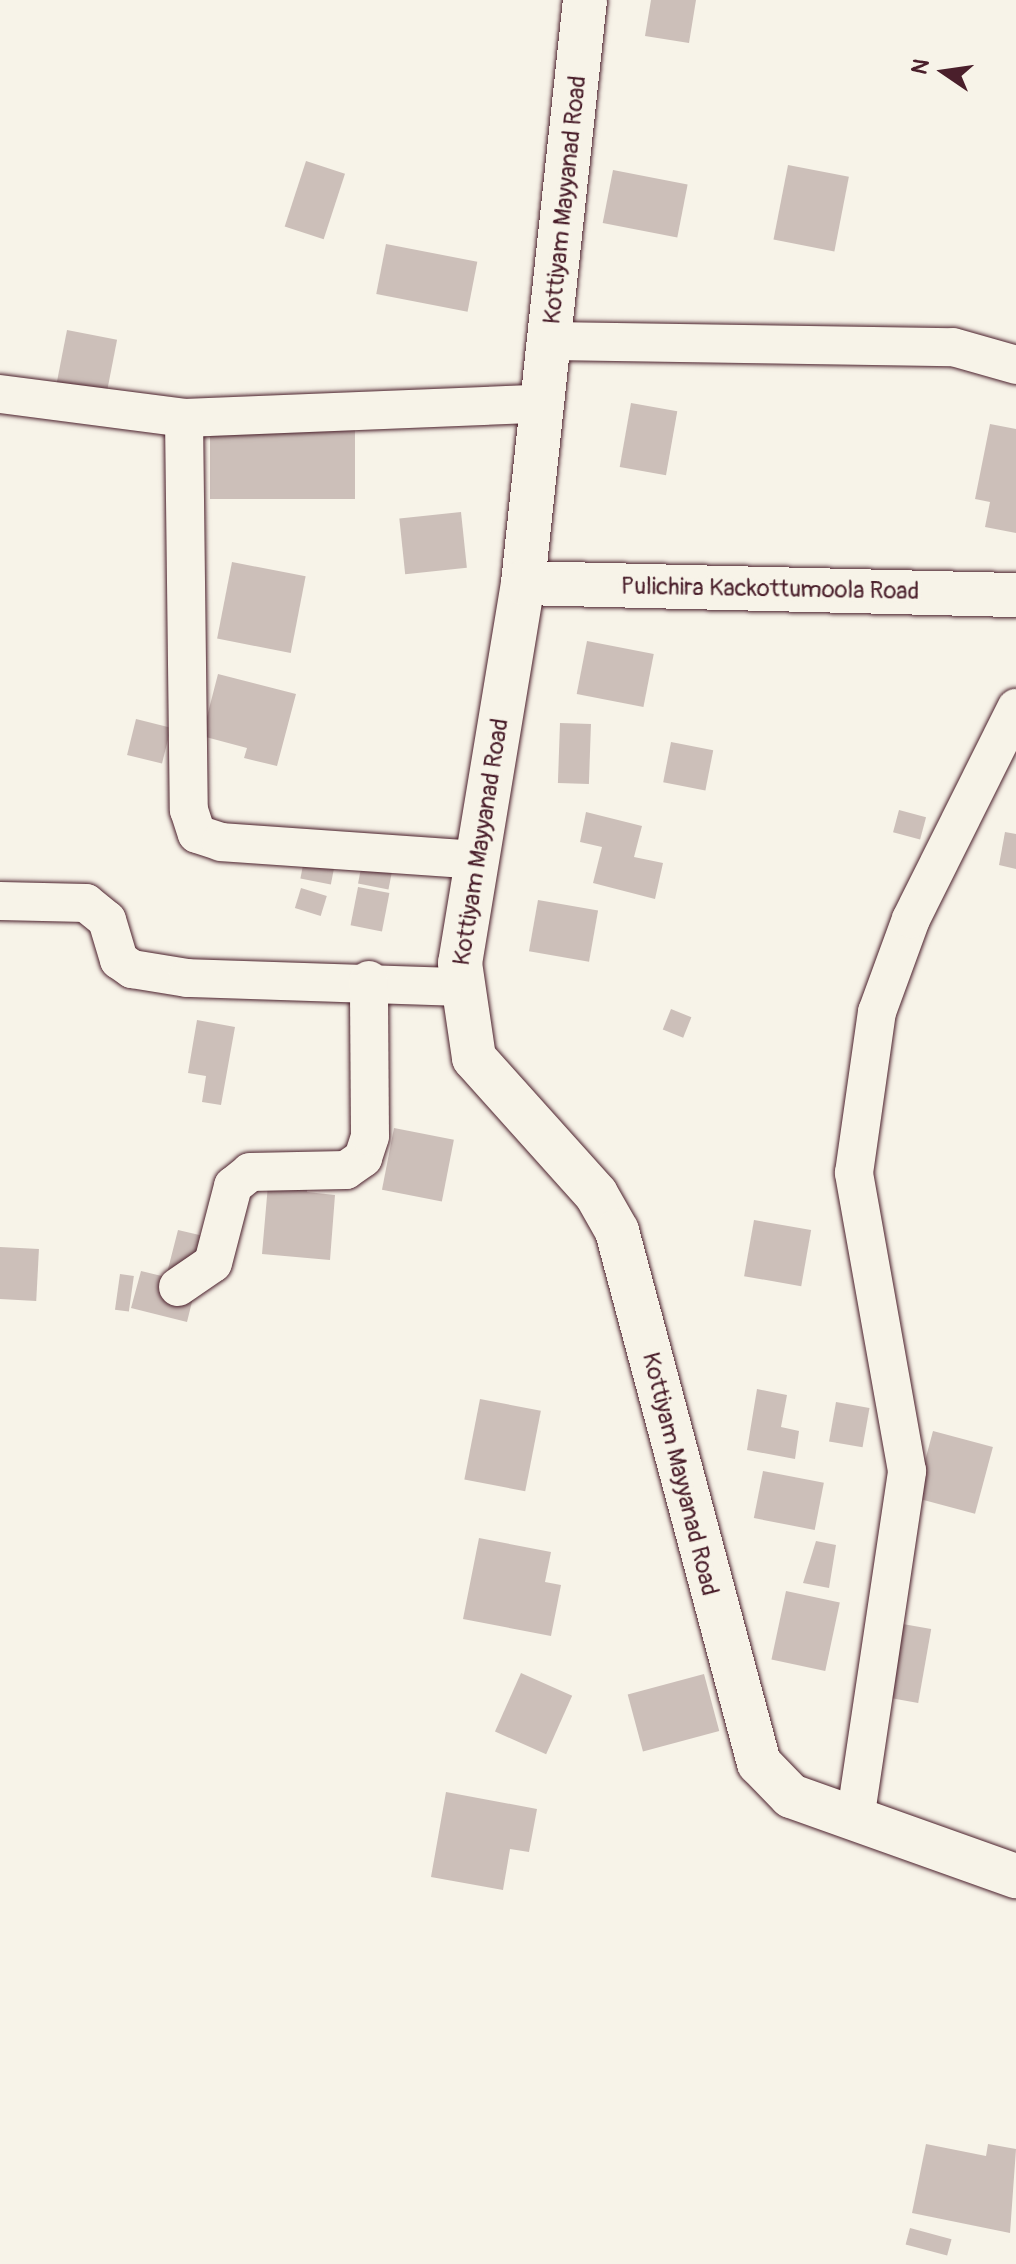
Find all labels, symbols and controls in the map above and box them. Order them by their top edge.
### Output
north arrow [904,32,984,112]
text: N [905,56,936,77]
street label: Kottiyam Mayyanad Road [538,74,592,326]
street label: Pulichira Kackottumoola Road [621,572,919,606]
street label: Kottiyam Mayyanad Road [447,716,515,968]
street label: Kottiyam Mayyanad Road [636,1349,724,1599]

